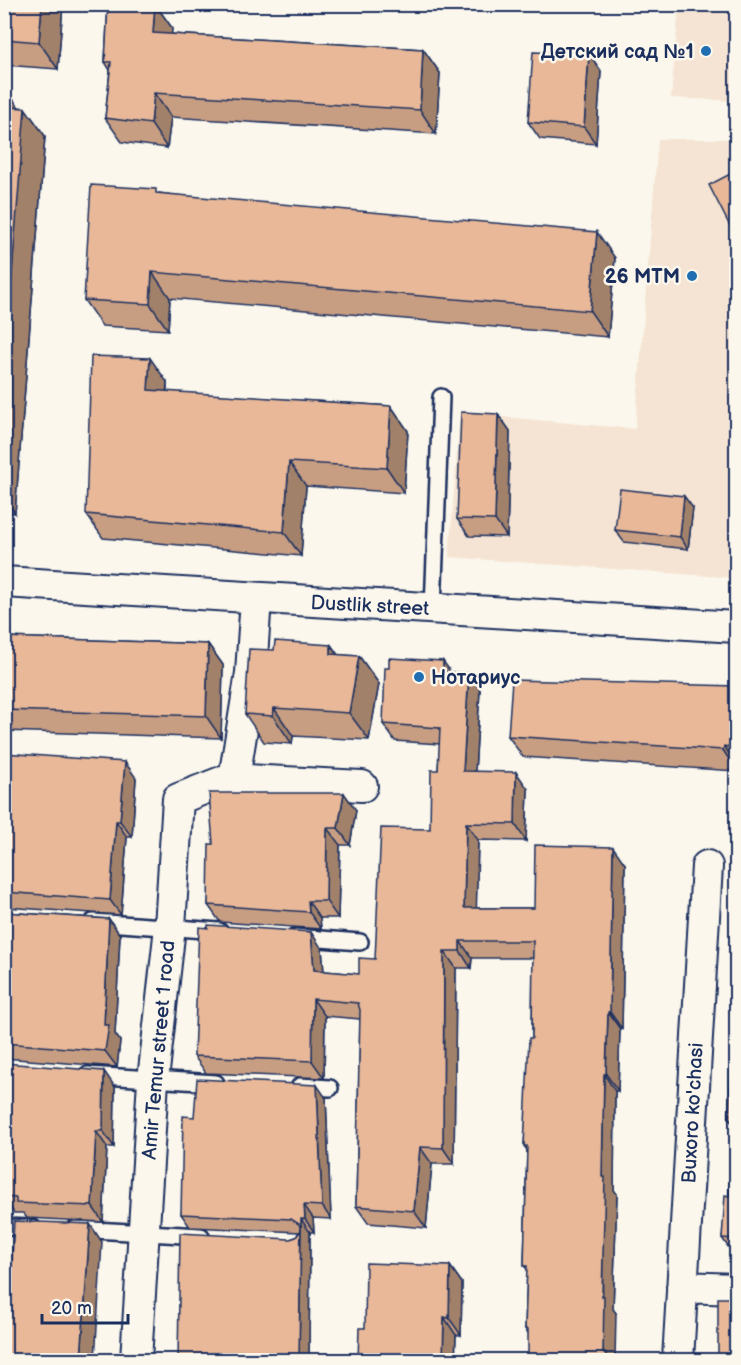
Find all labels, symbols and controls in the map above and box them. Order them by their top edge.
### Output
place label: Детский сад №1 [541,40,694,64]
marker: Детский сад №1 [699,44,713,58]
place label: 26 MTM [605,265,680,289]
marker: 26 MTM [685,269,699,283]
street label: Dustlik street [310,591,430,621]
place label: Нотариус [431,666,520,690]
marker: Нотариус [412,670,426,684]
street label: Amir Temur street 1 road [137,940,181,1161]
street label: Buxoro ko'chasi [677,1042,709,1184]
scale bar [42,1287,128,1325]
text: 20 m [51,1298,92,1319]

